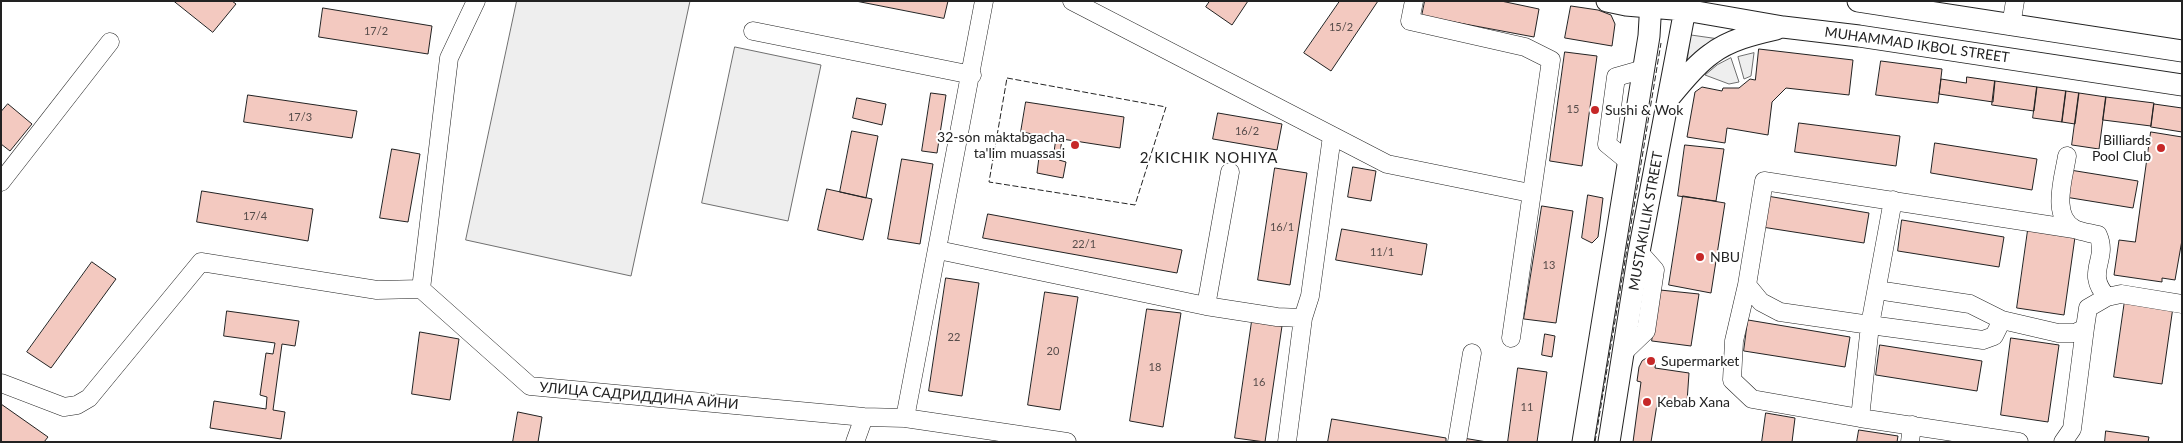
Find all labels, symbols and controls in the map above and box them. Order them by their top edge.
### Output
house number: 15/2 [1329,20,1353,34]
house number: 17/2 [364,24,388,38]
street label: MUHAMMAD IKBOL STREET [1824,24,2010,66]
house number: 15 [1567,102,1579,116]
place label: Sushi & Wok [1605,102,1683,118]
marker: Sushi & Wok [1589,104,1601,116]
house number: 17/3 [288,110,312,124]
house number: 16/2 [1235,124,1259,138]
place label: 32-son maktabgacha ta'lim muassasi [937,129,1065,162]
place label: Billiards Pool Club [2092,132,2151,164]
marker: 32-son maktabgacha ta'lim muassasi [1069,139,1081,151]
marker: Billiards Pool Club [2155,142,2167,154]
district label: 2 KICHIK NOHIYA [1138,149,1280,167]
street label: MUSTAKILLIK STREET [1625,150,1667,292]
house number: 17/4 [243,209,267,223]
house number: 16/1 [1270,220,1294,234]
house number: 22/1 [1072,237,1096,251]
house number: 11/1 [1370,245,1394,259]
place label: NBU [1710,249,1740,265]
marker: NBU [1694,251,1706,263]
house number: 13 [1543,258,1555,272]
house number: 22 [948,330,960,344]
house number: 20 [1047,344,1059,358]
place label: Supermarket [1661,353,1739,369]
marker: Supermarket [1645,355,1657,367]
house number: 18 [1149,360,1161,374]
house number: 16 [1253,375,1265,389]
street label: УЛИЦА САДРИДДИНА АЙНИ [539,379,739,413]
place label: Kebab Xana [1657,394,1730,410]
marker: Kebab Xana [1641,396,1653,408]
house number: 11 [1521,400,1533,414]

